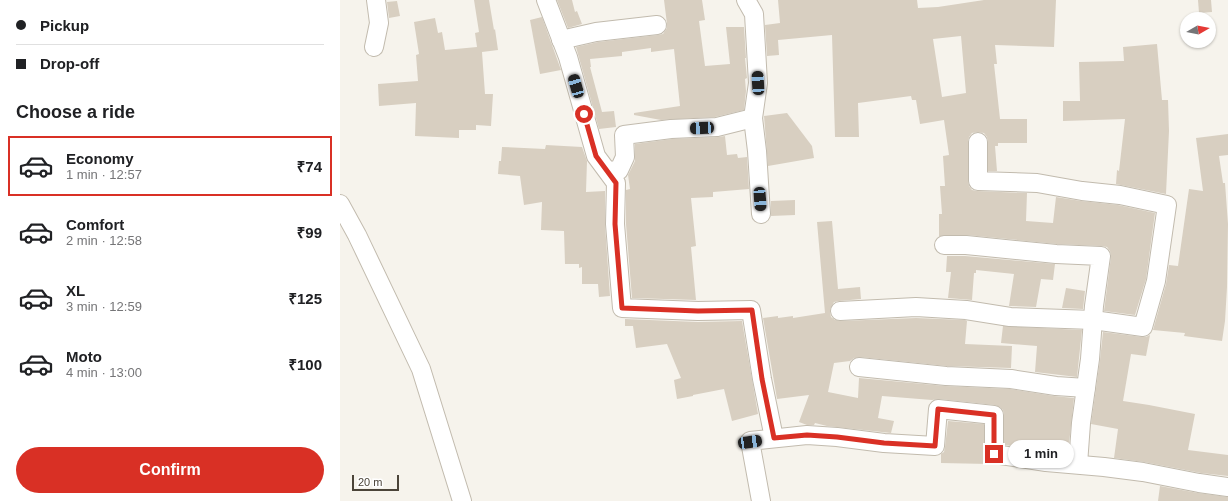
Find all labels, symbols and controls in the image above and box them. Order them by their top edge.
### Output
north arrow [1180,12,1216,48]
map controls [1180,12,1216,48]
text: Pickup [40,17,89,34]
text: Drop-off [40,55,99,72]
car [751,71,765,95]
car [567,73,585,99]
text: Choose a ride [16,102,135,122]
route start [575,105,593,123]
car [690,121,714,135]
icon: car [18,148,54,184]
text: Economy [66,150,134,167]
text: ₹74 [297,158,322,175]
text: 1 min · 12:57 [66,167,142,182]
car [753,187,767,211]
icon: car [18,214,54,250]
text: Comfort [66,216,124,233]
text: ₹99 [297,224,322,241]
text: 2 min · 12:58 [66,233,142,248]
icon: car [18,280,54,316]
text: XL [66,282,85,299]
text: ₹125 [288,290,322,307]
text: 3 min · 12:59 [66,299,142,314]
icon: car [18,346,54,382]
text: Moto [66,348,102,365]
text: ₹100 [288,356,322,373]
text: 4 min · 13:00 [66,365,142,380]
car [737,434,763,450]
callout: 1 min [1008,440,1074,468]
route end [985,445,1003,463]
text: 1 min [1024,446,1058,461]
button: Confirm [16,447,324,493]
scale bar [352,473,399,492]
text: 20 m [358,476,382,488]

